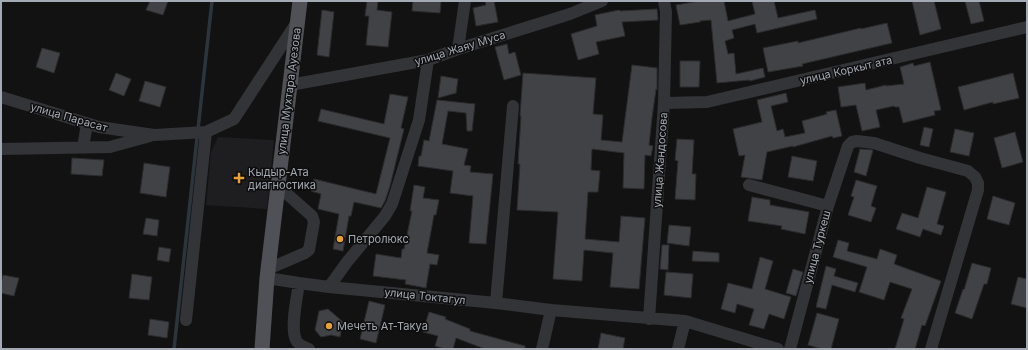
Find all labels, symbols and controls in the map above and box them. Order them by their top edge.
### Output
street label: улица Мухтара Ауезова [274,27,304,155]
street label: улица Жаяу Муса [413,28,507,68]
street label: улица Коркыт ата [798,53,894,87]
street label: улица Парасат [29,99,110,135]
street label: улица Жандосова [650,112,670,208]
place label: Кыдыр-Ата диагностика [248,165,316,192]
marker: Кыдыр-Ата диагностика [233,172,245,184]
street label: улица Туркеш [801,209,833,285]
place label: Петролюкс [348,232,409,246]
marker: Петролюкс [335,234,345,244]
street label: улица Токтагул [384,285,466,307]
place label: Мечеть Ат-Такуа [337,319,428,333]
marker: Мечеть Ат-Такуа [324,321,334,331]

